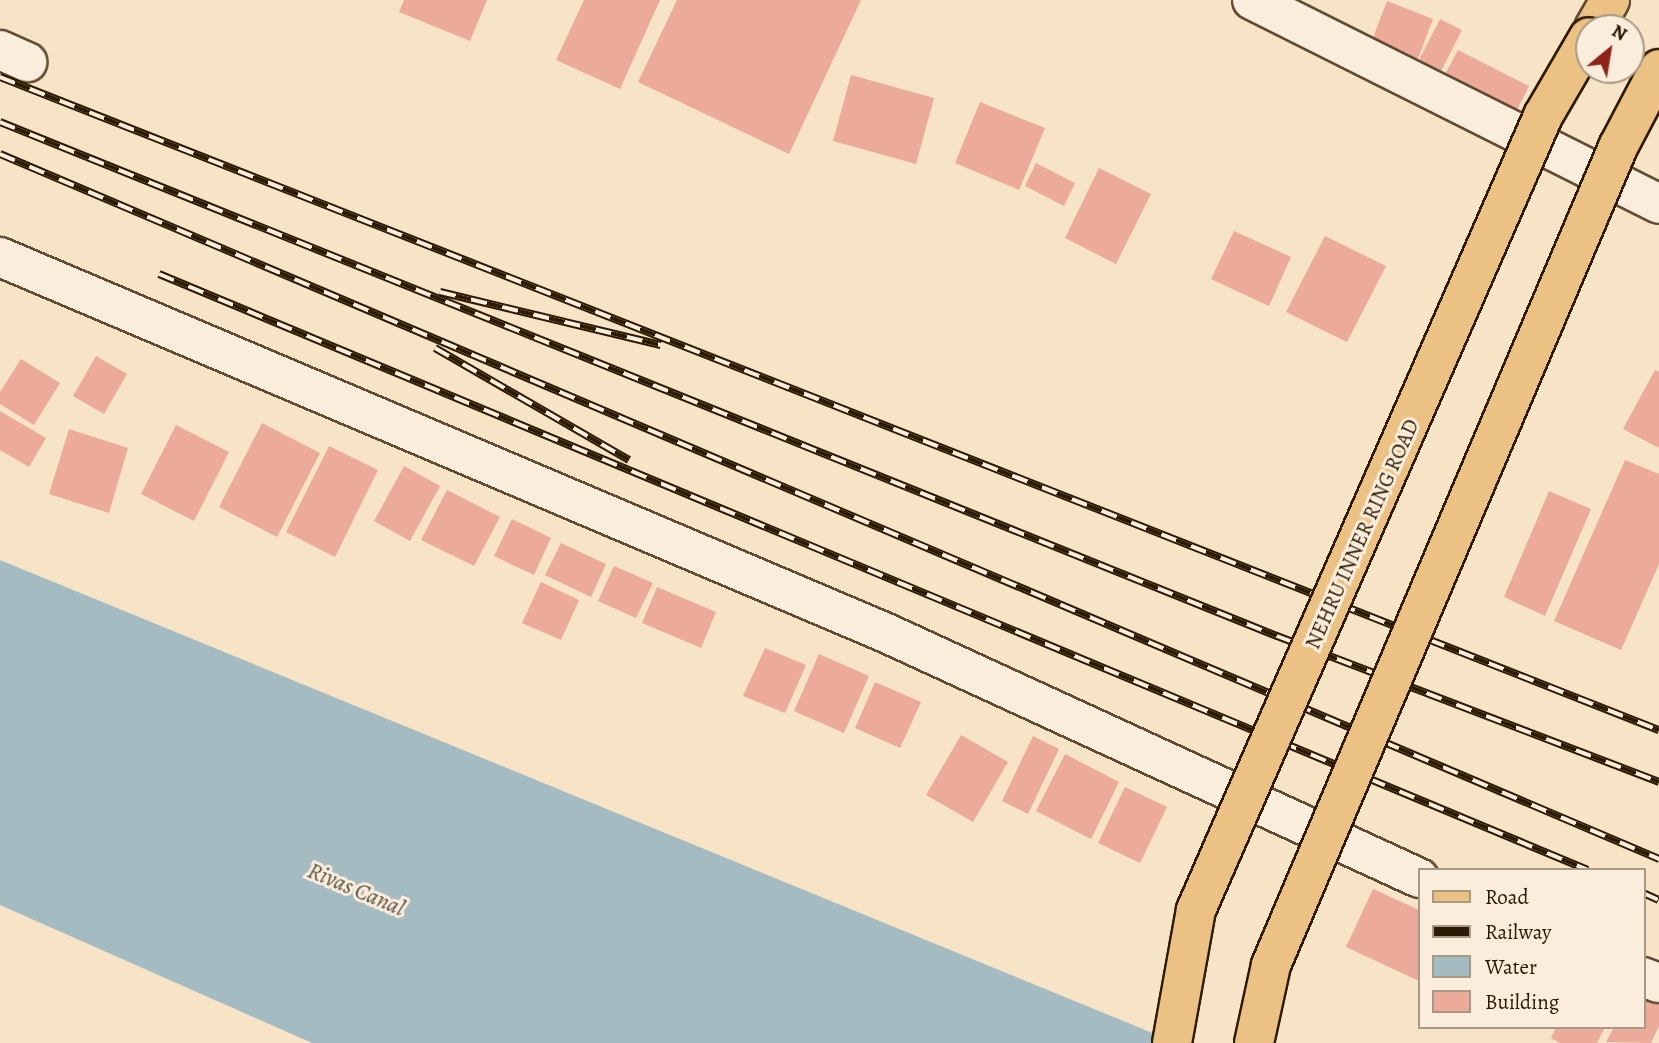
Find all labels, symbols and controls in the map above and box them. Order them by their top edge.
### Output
north arrow [1575,14,1645,84]
text: N [1607,18,1632,47]
street label: NEHRU INNER RING ROAD [1300,415,1424,653]
water label: Rivas Canal [303,857,409,923]
legend [1418,868,1645,1029]
text: Road [1485,883,1529,911]
text: Railway [1485,918,1551,946]
text: Water [1485,953,1537,981]
text: Building [1485,988,1559,1016]

